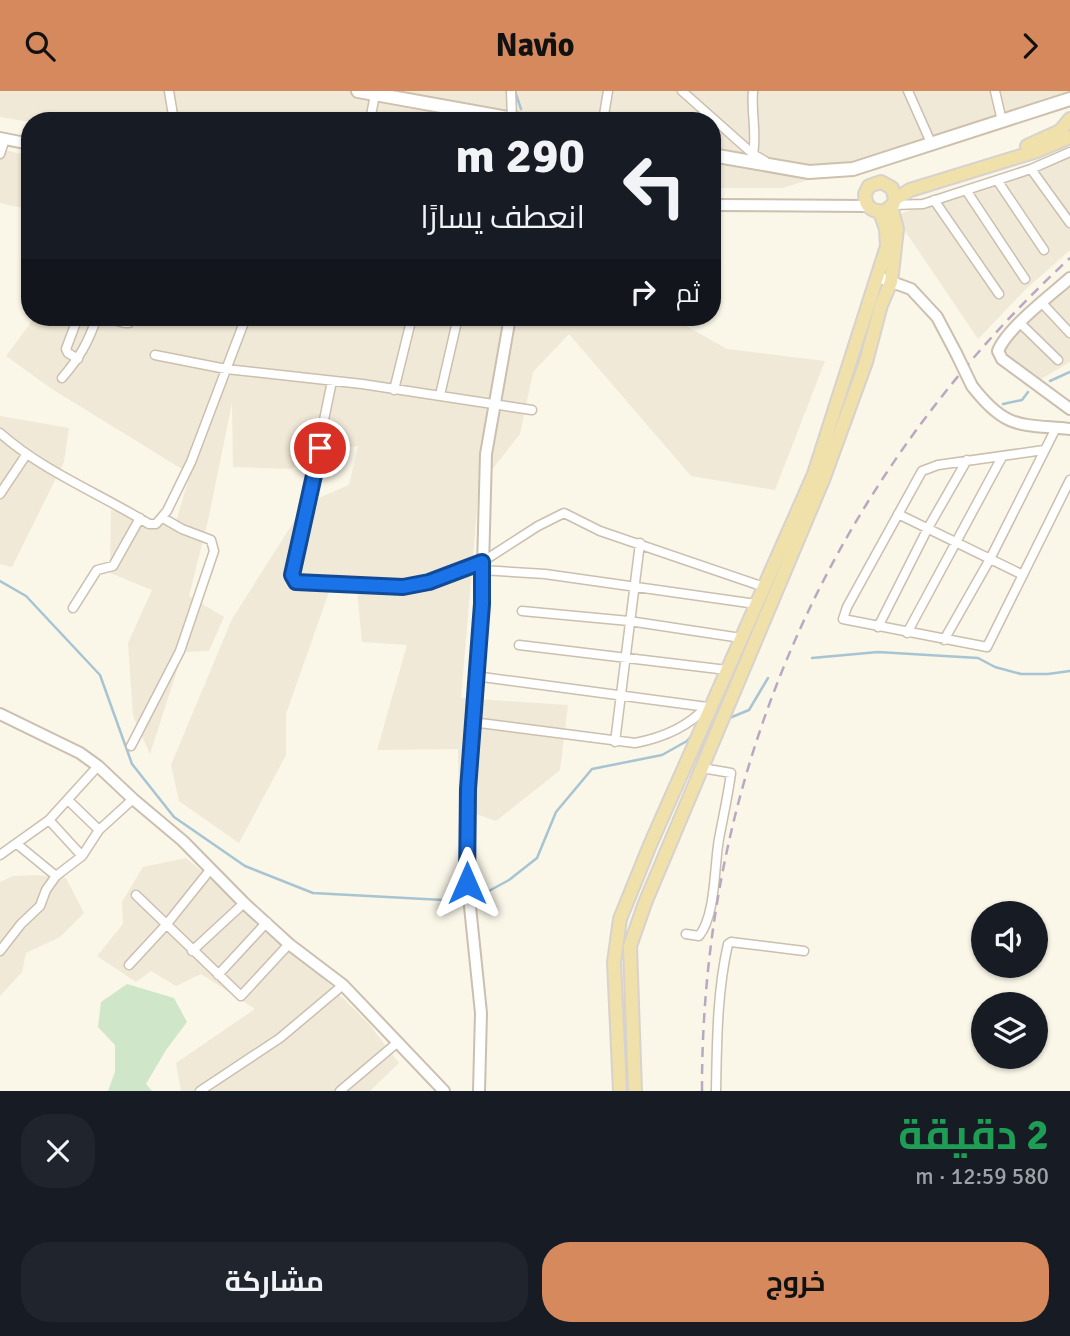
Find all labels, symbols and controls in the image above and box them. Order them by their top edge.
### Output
text: Navio [495,26,575,65]
icon: search [21,27,59,65]
icon: forward [1011,27,1049,65]
text: 290 m [455,126,585,186]
icon: left [609,140,700,231]
text: انعطف يسارًا [420,198,585,237]
icon: right [624,273,662,311]
text: ثم [676,278,700,310]
pin [290,418,350,478]
icon: arrive [301,429,339,467]
position arrow [430,846,504,920]
map controls [971,901,1048,1069]
button: sound [971,901,1048,978]
button: layers [971,992,1048,1069]
text: 2 دقيقة [898,1110,1049,1161]
button: close [21,1114,95,1188]
text: 580 m · 12:59 [915,1162,1049,1191]
button: مشاركة [21,1242,528,1322]
button: خروج [542,1242,1049,1322]

